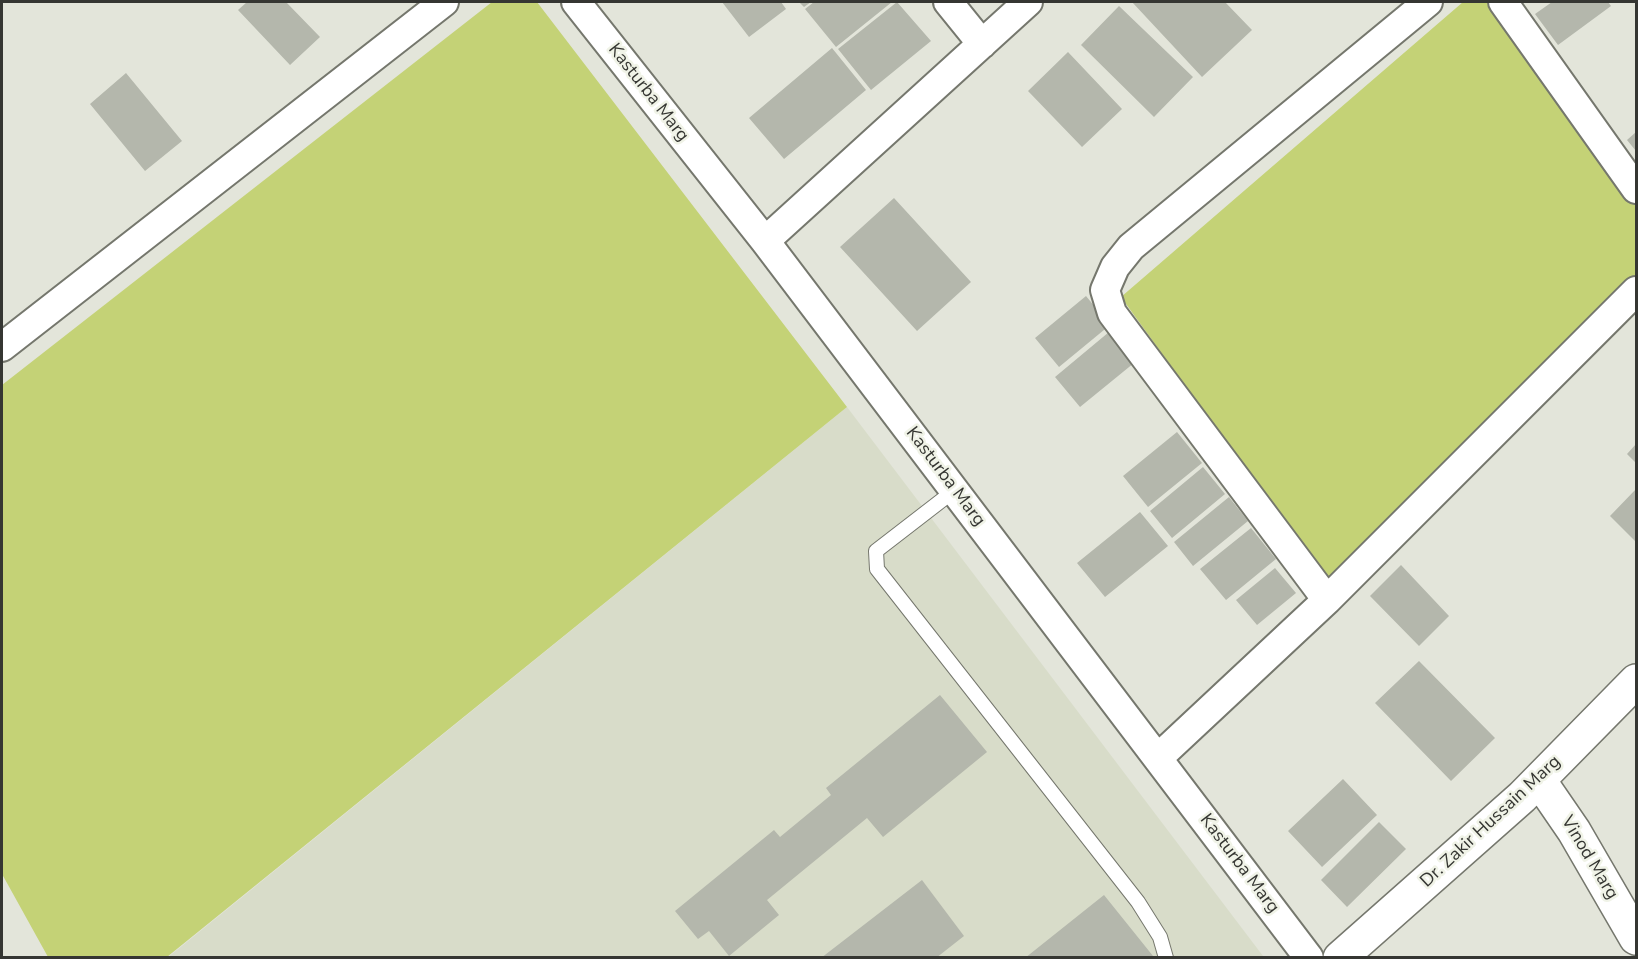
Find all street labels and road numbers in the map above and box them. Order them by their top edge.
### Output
street label: Kasturba Marg [603,40,693,146]
street label: Kasturba Marg [901,423,989,531]
street label: Dr. Zakir Hussain Marg [1416,751,1566,893]
street label: Kasturba Marg [1195,810,1283,918]
street label: Vinod Marg [1556,812,1622,904]

